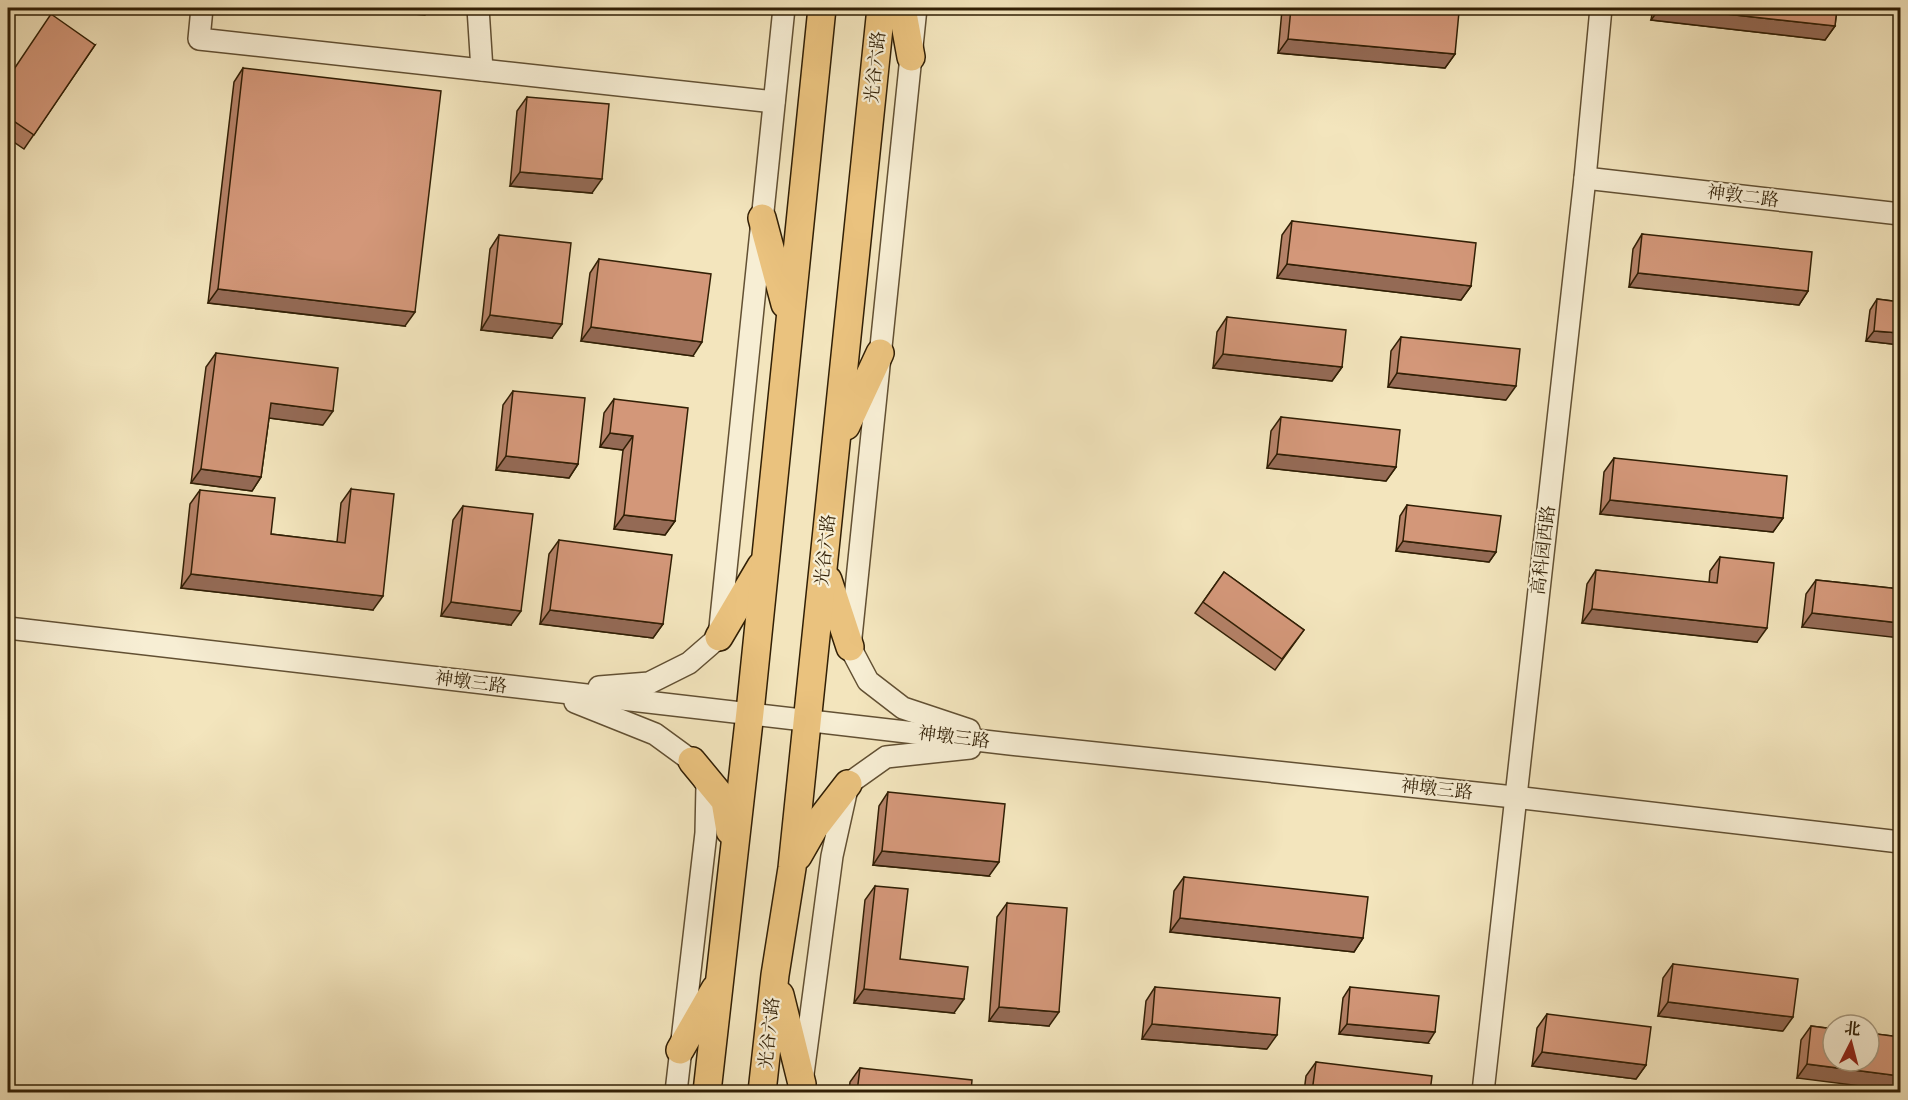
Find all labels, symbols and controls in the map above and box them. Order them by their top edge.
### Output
street label: 光谷六路 [860,30,890,104]
street label: 神敦二路 [1706,181,1780,211]
street label: 高科园西路 [1527,504,1559,596]
street label: 光谷六路 [810,513,840,587]
street label: 神墩三路 [434,667,508,697]
street label: 神墩三路 [917,722,991,752]
street label: 神墩三路 [1400,774,1474,804]
street label: 光谷六路 [754,996,784,1070]
north arrow [1821,1013,1881,1073]
text: 北 [1844,1017,1862,1039]

